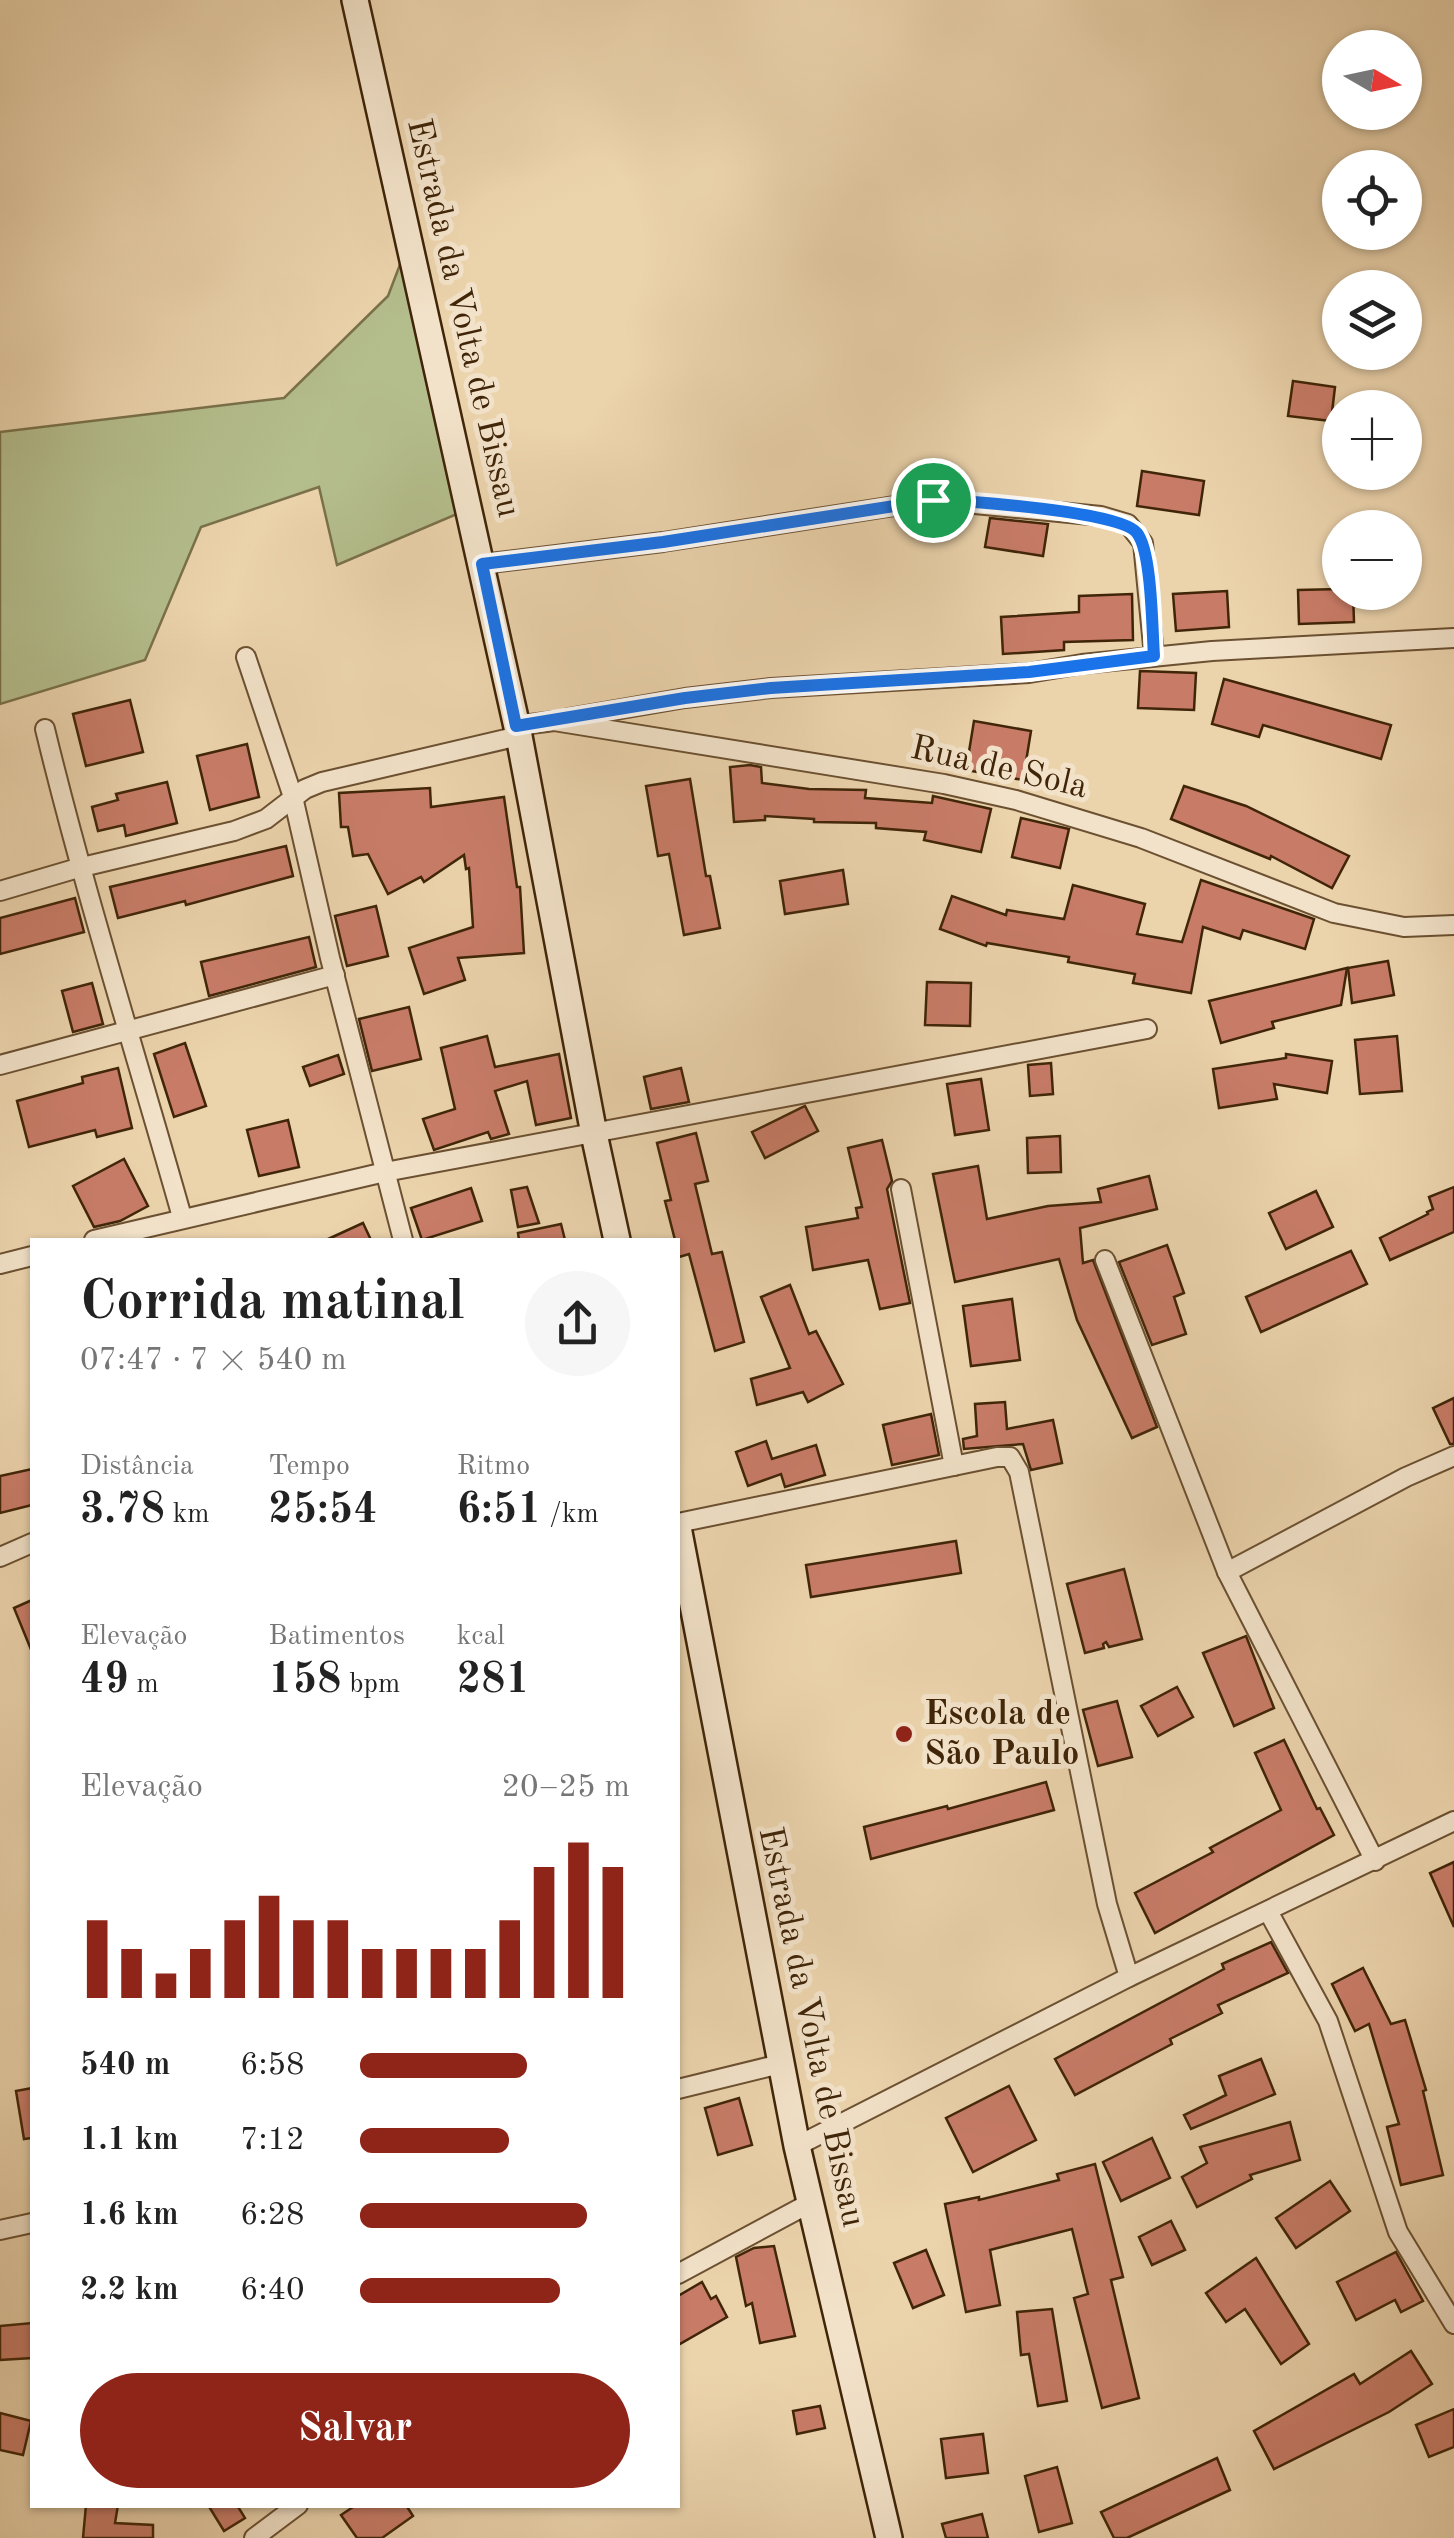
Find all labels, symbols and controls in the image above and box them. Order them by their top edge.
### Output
north arrow [1322,30,1422,130]
map controls [1322,30,1422,610]
street label: Estrada da Volta de Bissau [400,115,526,521]
button: locate [1322,150,1422,250]
button: layers [1322,270,1422,370]
button: + [1322,390,1422,490]
pin [891,458,976,543]
icon: arrive [906,473,961,528]
button: − [1322,510,1422,610]
street label: Rua de Sola [907,731,1091,805]
button: share [525,1271,630,1376]
text: Corrida matinal [80,1276,465,1331]
text: 07:47 · 7 × 540 m [80,1345,347,1377]
text: Distância [80,1453,194,1481]
text: Tempo [268,1453,350,1481]
text: Ritmo [457,1453,530,1481]
text: 3.78 [80,1490,165,1532]
text: 25:54 [268,1490,378,1532]
text: 6:51 [457,1490,542,1532]
text: km [165,1501,209,1529]
text: /km [542,1501,599,1529]
text: Elevação [80,1623,187,1651]
text: Batimentos [268,1623,405,1651]
text: kcal [457,1623,505,1651]
text: 49 [80,1660,129,1702]
text: 158 [268,1660,341,1702]
text: 281 [457,1660,530,1702]
text: m [129,1671,159,1699]
text: bpm [341,1671,400,1699]
place label: Escola de São Paulo [924,1697,1079,1772]
marker: Escola de São Paulo [893,1723,915,1745]
text: Elevação [80,1772,203,1804]
text: 20–25 m [502,1772,630,1804]
street label: Estrada da Volta de Bissau [751,1824,871,2230]
text: 540 m [80,2050,170,2082]
text: 6:58 [240,2050,305,2082]
text: 1.1 km [80,2125,179,2157]
text: 7:12 [240,2125,305,2157]
text: 1.6 km [80,2200,179,2232]
text: 6:28 [240,2200,305,2232]
text: 2.2 km [80,2275,179,2307]
text: 6:40 [240,2275,305,2307]
button: Salvar [80,2373,630,2488]

